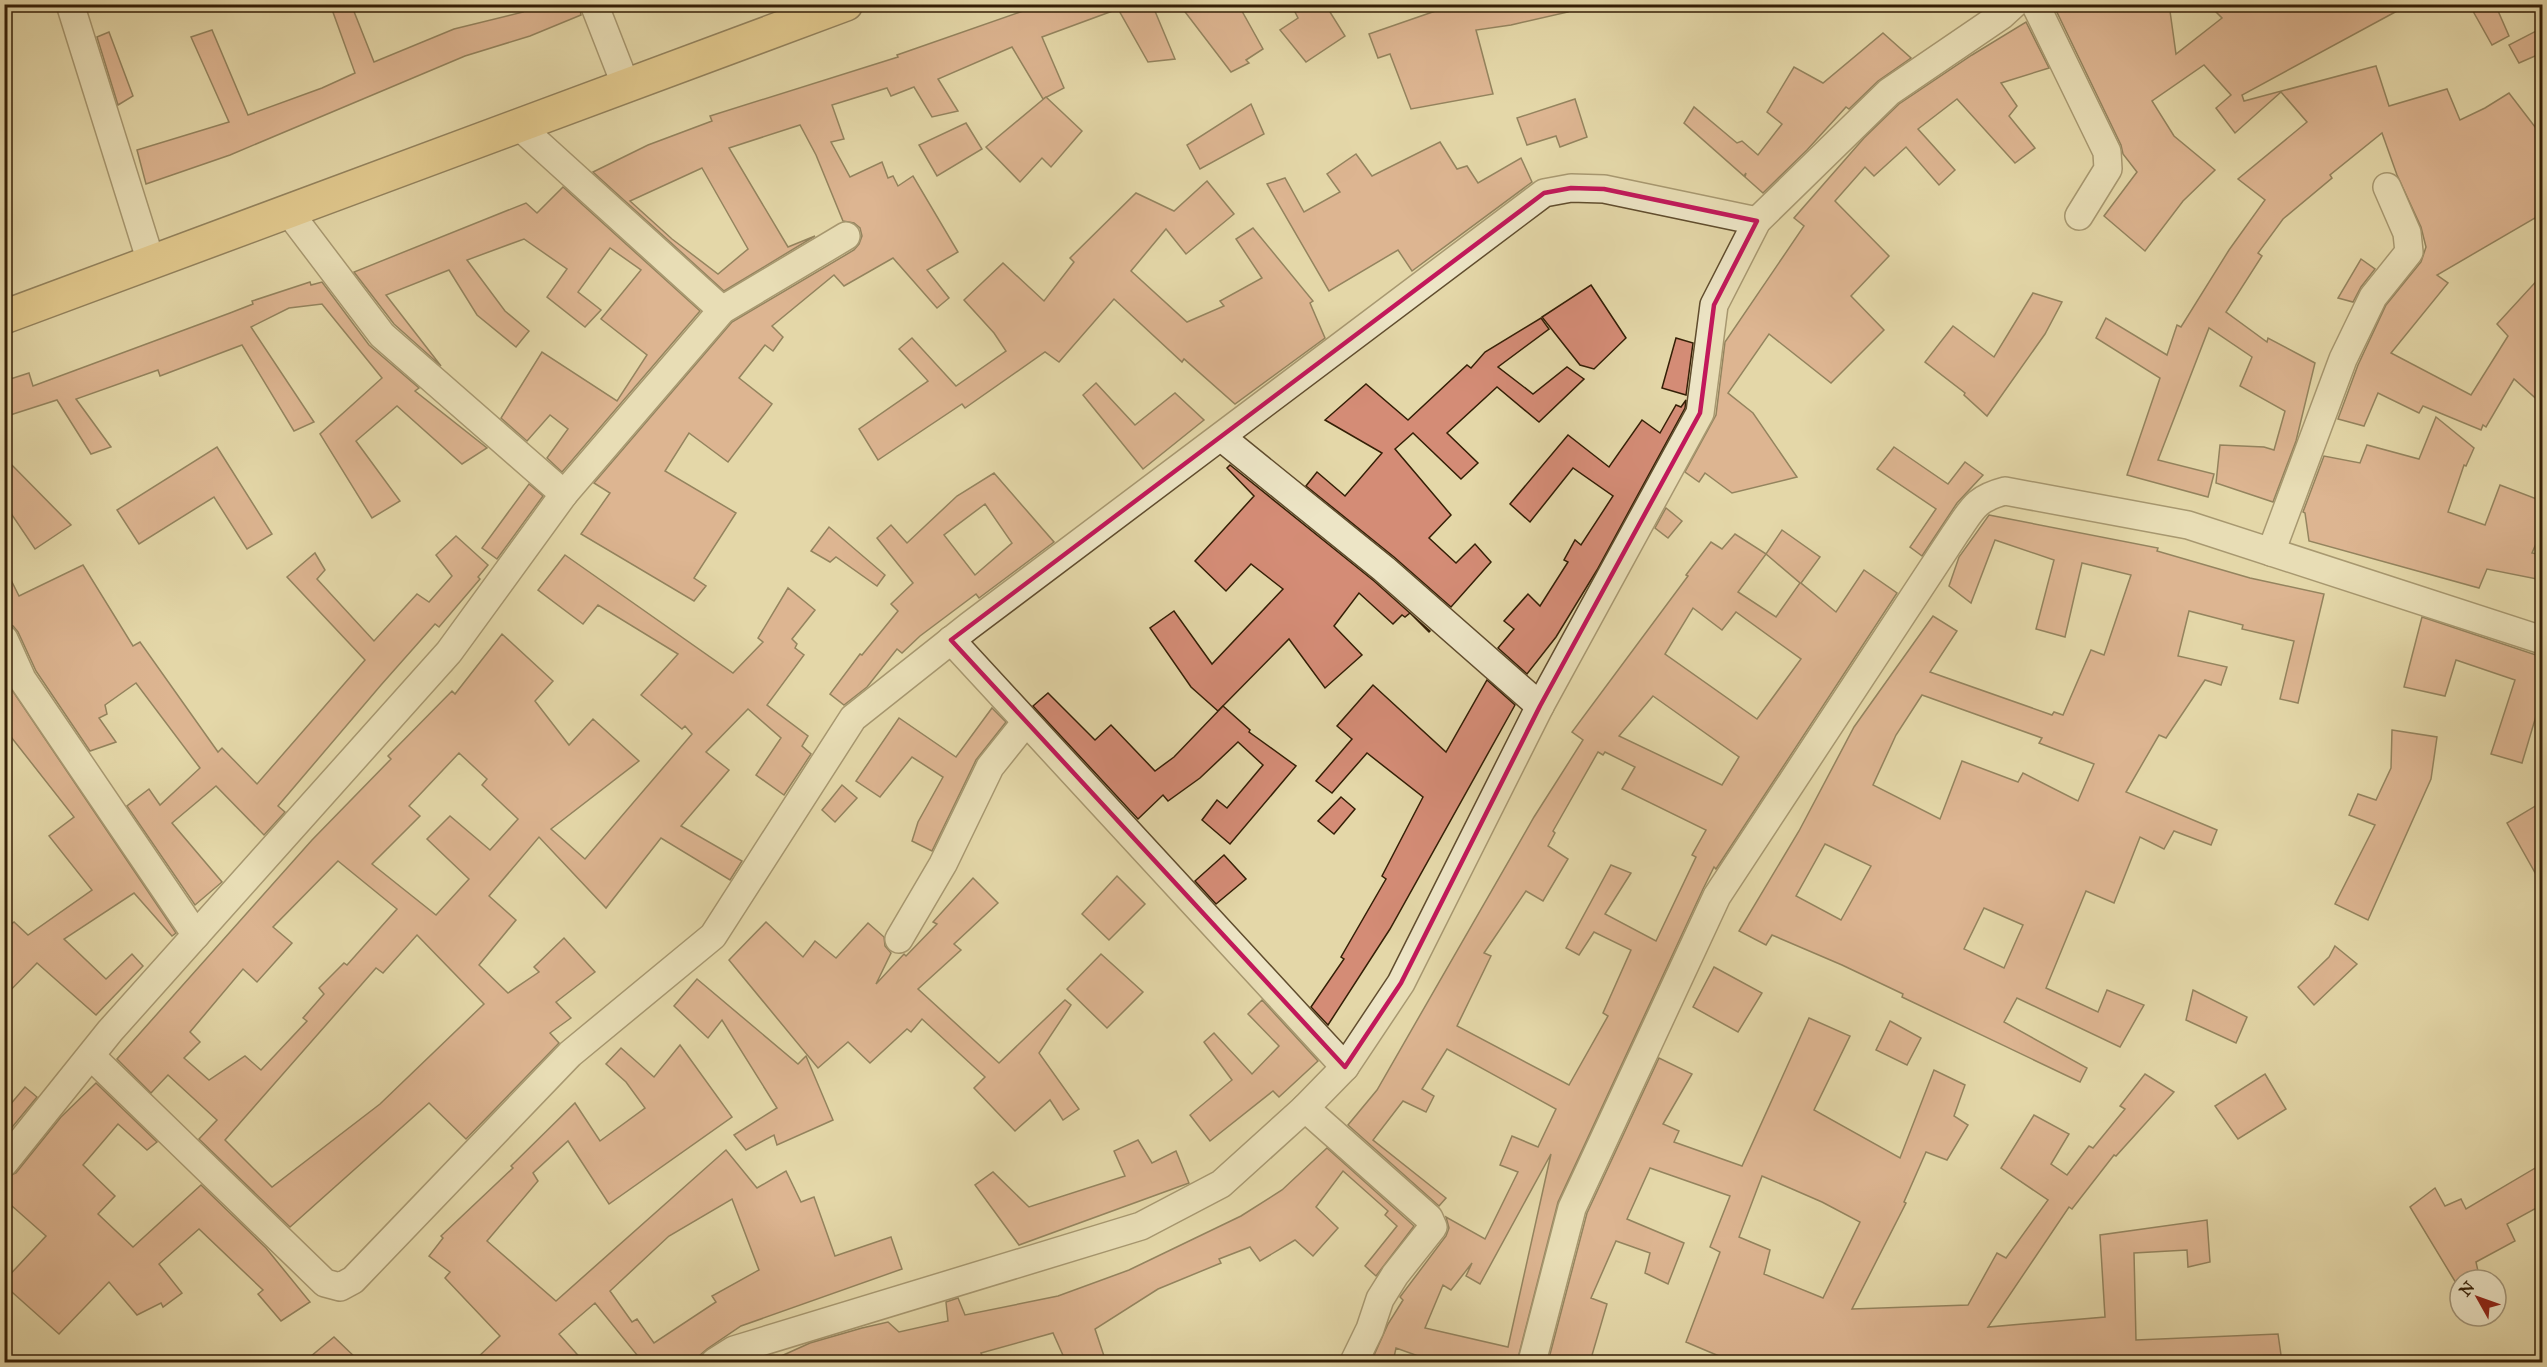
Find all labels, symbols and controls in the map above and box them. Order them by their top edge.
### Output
north arrow [2448,1268,2508,1328]
text: N [2455,1277,2479,1300]

